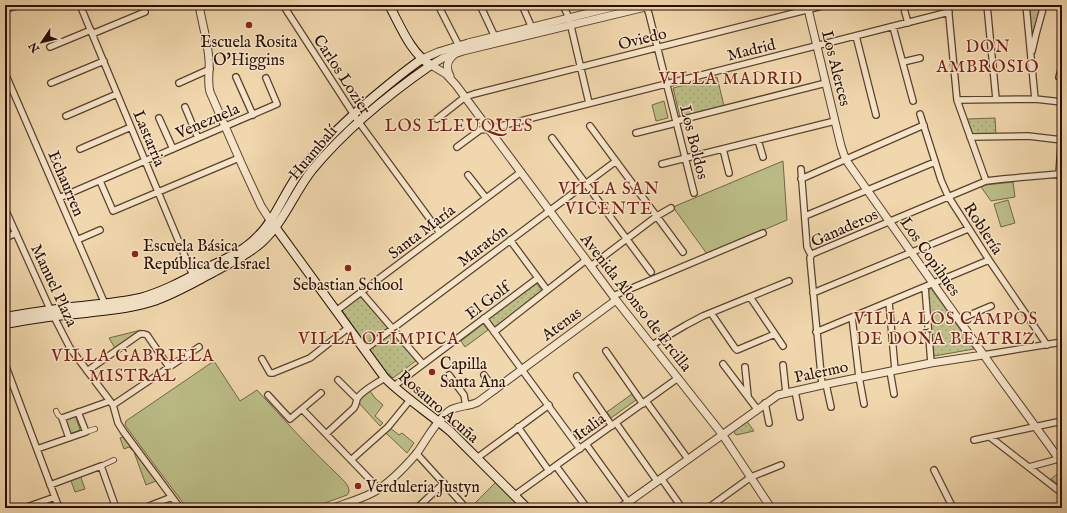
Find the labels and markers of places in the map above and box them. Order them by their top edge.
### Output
marker: Escuela Rosita O'Higgins [244,20,254,30]
place label: Escuela Rosita O'Higgins [201,33,298,71]
place label: Escuela Básica República de Israel [143,237,271,275]
marker: Escuela Básica República de Israel [130,249,140,259]
marker: Sebastian School [343,263,353,273]
place label: Sebastian School [293,276,404,296]
place label: Capilla Santa Ana [440,355,506,393]
marker: Capilla Santa Ana [427,367,437,377]
place label: Verduleria Justyn [365,478,480,498]
marker: Verduleria Justyn [353,481,363,491]

